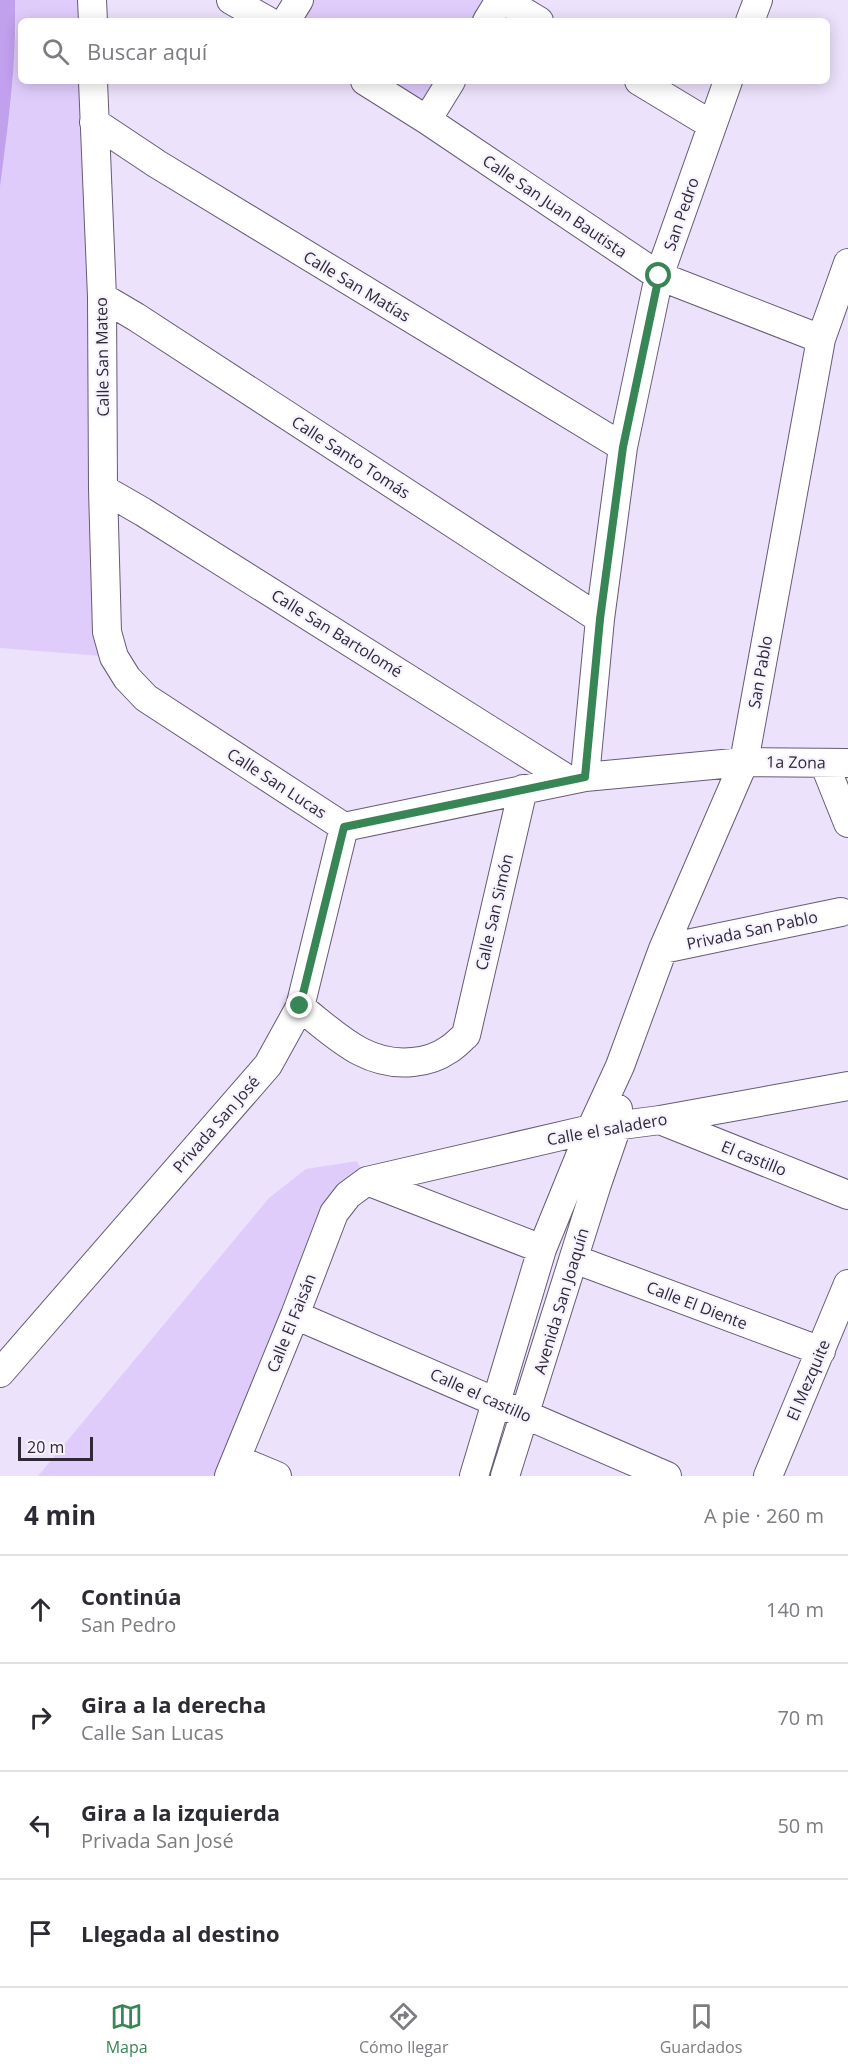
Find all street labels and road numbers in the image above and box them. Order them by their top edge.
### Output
street label: Calle San Juan Bautista [478,149,632,263]
street label: San Pedro [658,174,704,254]
street label: Calle San Matías [299,245,415,327]
street label: Calle San Mateo [90,297,114,417]
street label: Calle Santo Tomás [288,410,414,504]
street label: Calle San Bartolomé [267,584,407,682]
street label: San Pablo [743,634,777,710]
street label: Calle San Lucas [223,743,331,823]
street label: 1a Zona [766,750,826,774]
street label: Calle San Simón [470,852,518,972]
street label: Privada San Pablo [684,905,820,955]
street label: Privada San José [168,1071,264,1177]
street label: Calle el saladero [545,1108,669,1150]
street label: El castillo [718,1135,790,1181]
street label: Avenida San Joaquín [528,1225,594,1377]
street label: Calle El Faisán [261,1270,321,1376]
street label: Calle El Diente [643,1276,751,1334]
street label: El Mezquite [781,1336,835,1424]
street label: Calle el castillo [427,1363,535,1427]

